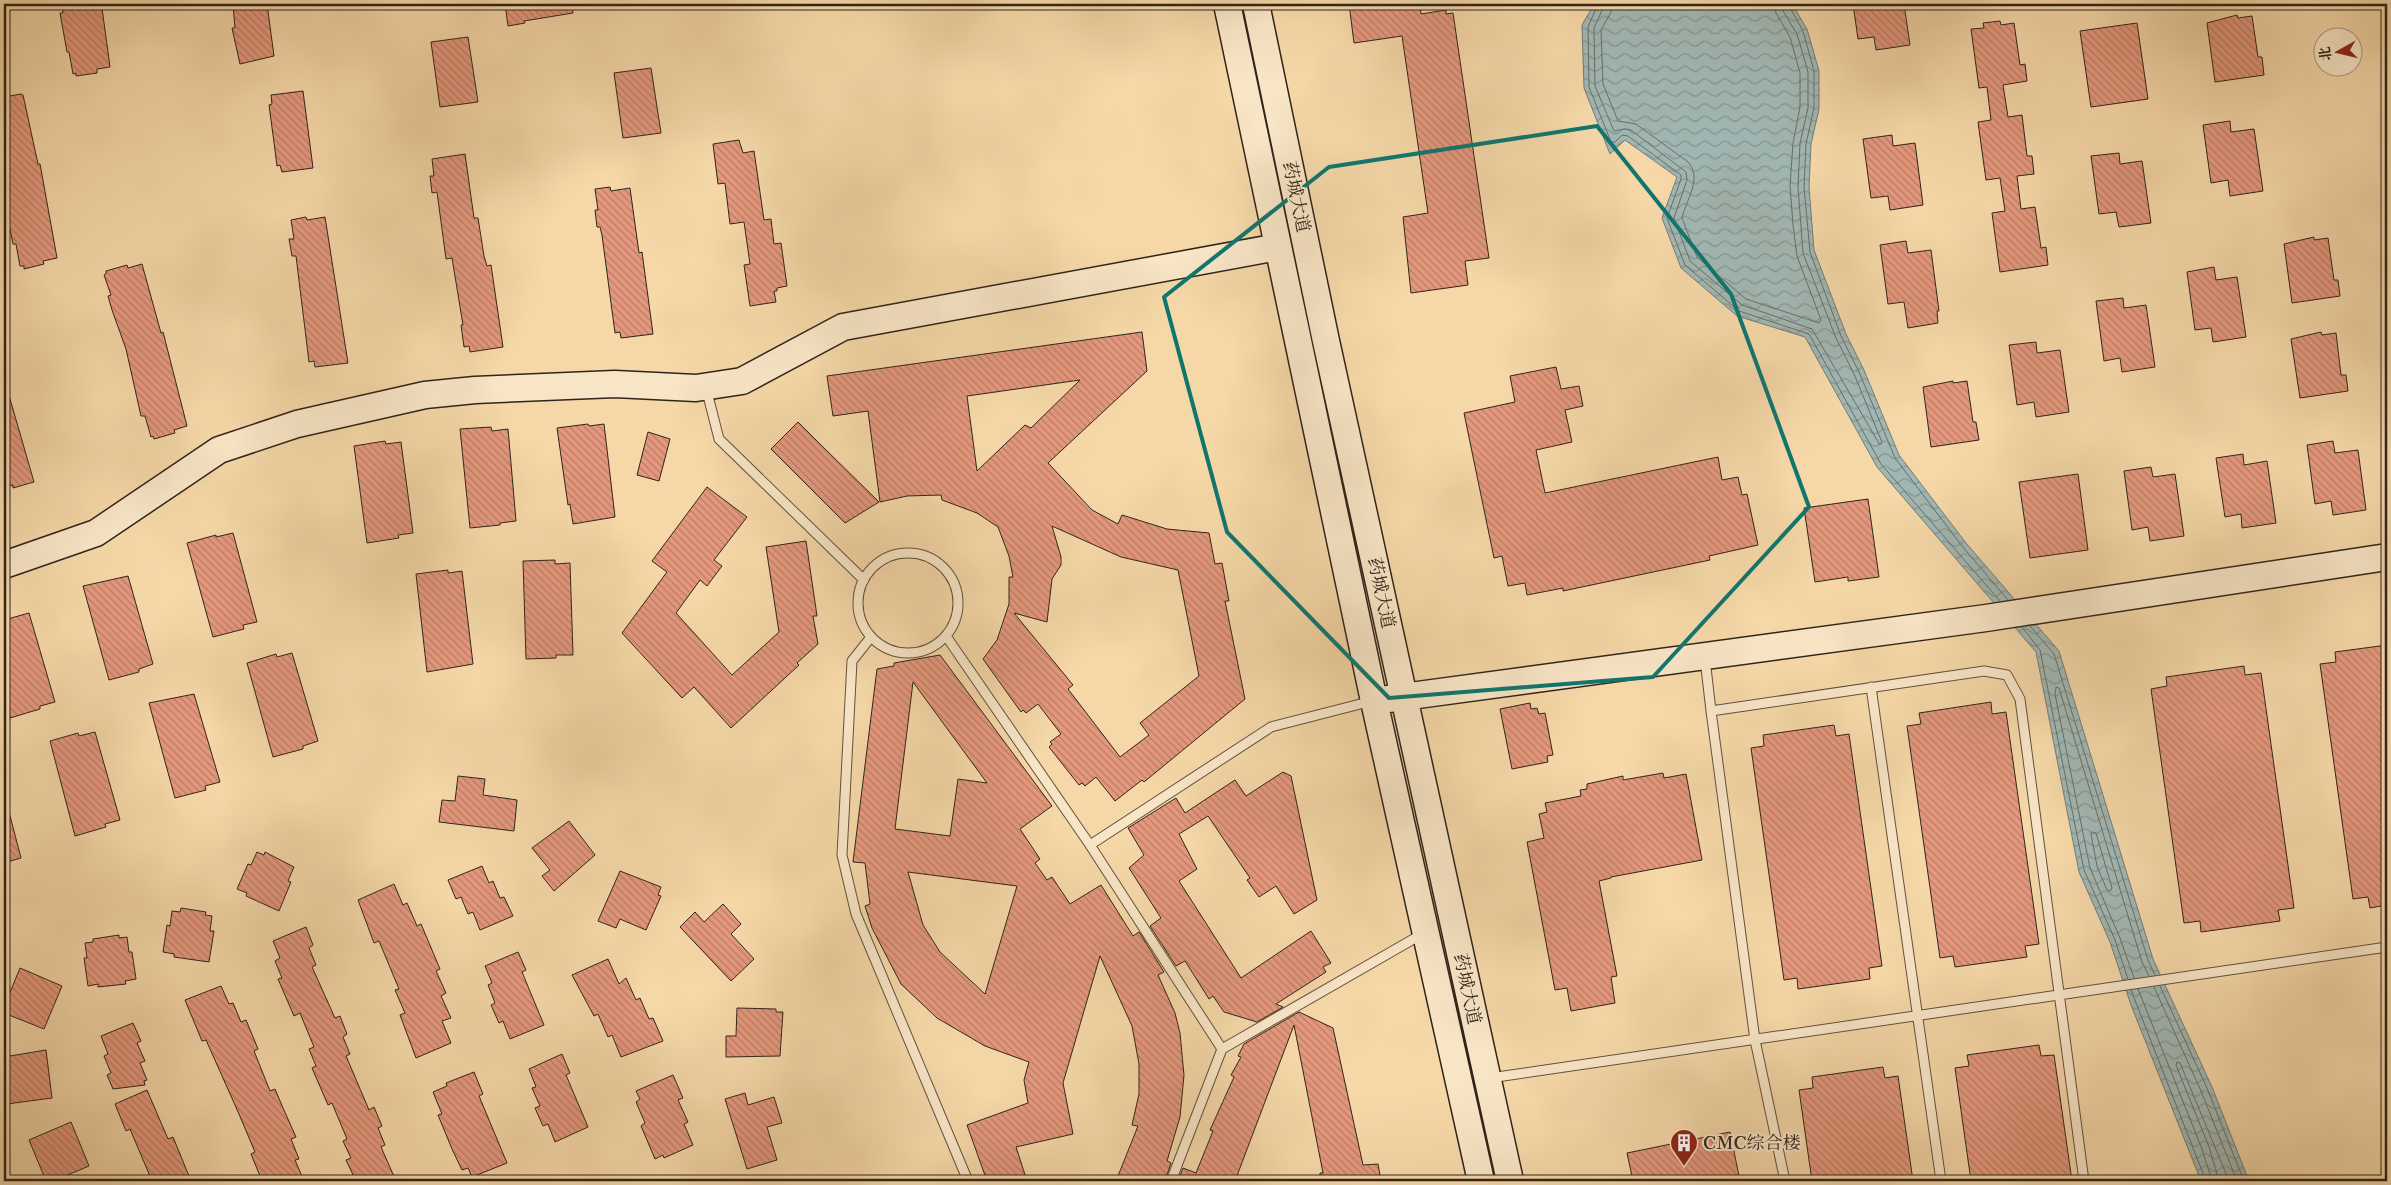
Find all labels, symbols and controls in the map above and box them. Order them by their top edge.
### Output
north arrow [2314,28,2364,78]
text: 北 [2316,46,2335,62]
street label: 药城大道 [1277,159,1315,235]
street label: 药城大道 [1362,555,1400,631]
street label: 药城大道 [1448,951,1486,1027]
building icon: CMC综合楼 [1669,1128,1699,1167]
place label: CMC综合楼 [1703,1132,1801,1155]

